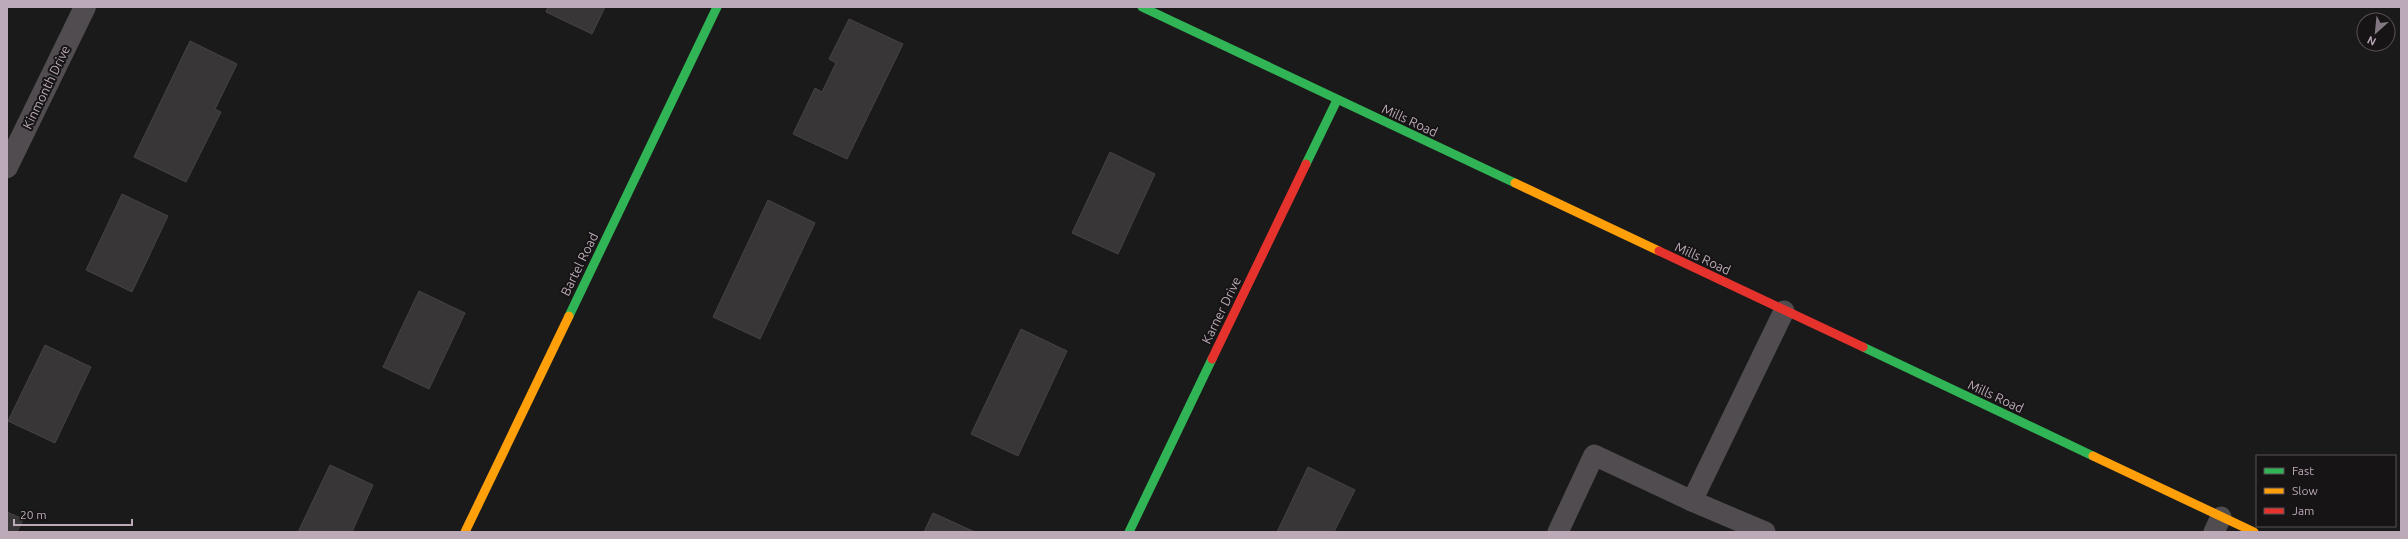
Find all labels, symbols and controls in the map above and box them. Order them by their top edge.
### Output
north arrow [2356,12,2396,52]
text: N [2365,34,2378,48]
street label: Kinmonth Drive [20,43,72,131]
street label: Mills Road [1380,101,1440,139]
street label: Bartel Road [558,230,600,298]
street label: Mills Road [1673,239,1733,277]
street label: Karner Drive [1199,274,1243,346]
street label: Mills Road [1966,377,2026,415]
legend [2256,455,2396,527]
text: Fast [2292,464,2314,477]
text: Slow [2292,484,2318,497]
scale bar [14,501,132,527]
text: Jam [2292,504,2314,517]
text: 20 m [20,508,47,521]

